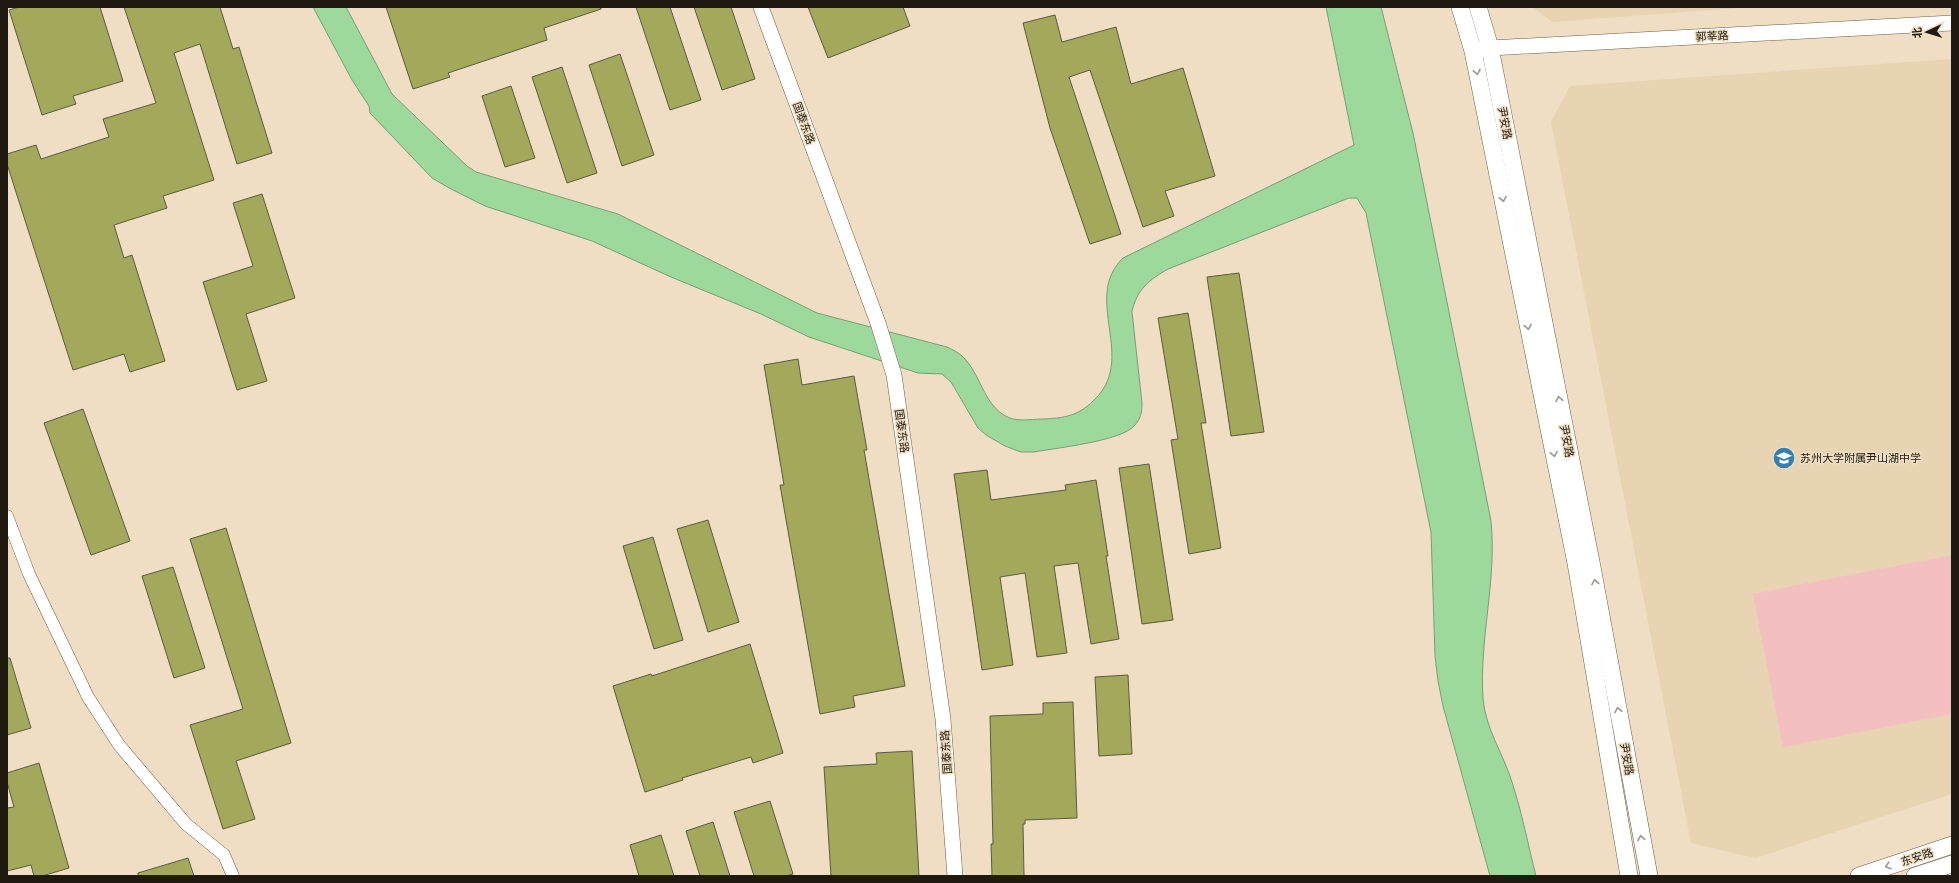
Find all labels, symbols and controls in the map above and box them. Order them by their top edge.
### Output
north arrow [1907,12,1947,52]
text: 北 [1910,27,1923,39]
street label: 郭莘路 [1695,28,1729,43]
one-way arrow [1473,69,1481,75]
street label: 国泰东路 [791,100,818,146]
street label: 尹安路 [1496,105,1515,140]
one-way arrow [1498,196,1506,202]
one-way arrow [1524,323,1532,330]
one-way arrow [1555,396,1564,402]
street label: 国泰东路 [893,408,912,454]
street label: 尹安路 [1558,423,1577,458]
school or university icon: 苏州大学附属尹山湖中学 [1771,445,1797,471]
one-way arrow [1549,451,1558,457]
place label: 苏州大学附属尹山湖中学 [1800,451,1921,464]
one-way arrow [1591,579,1599,585]
one-way arrow [1614,707,1623,713]
street label: 国泰东路 [937,730,954,774]
street label: 尹安路 [1618,742,1637,776]
one-way arrow [1638,835,1646,841]
street label: 东安路 [1899,845,1935,868]
one-way arrow [1885,861,1892,870]

